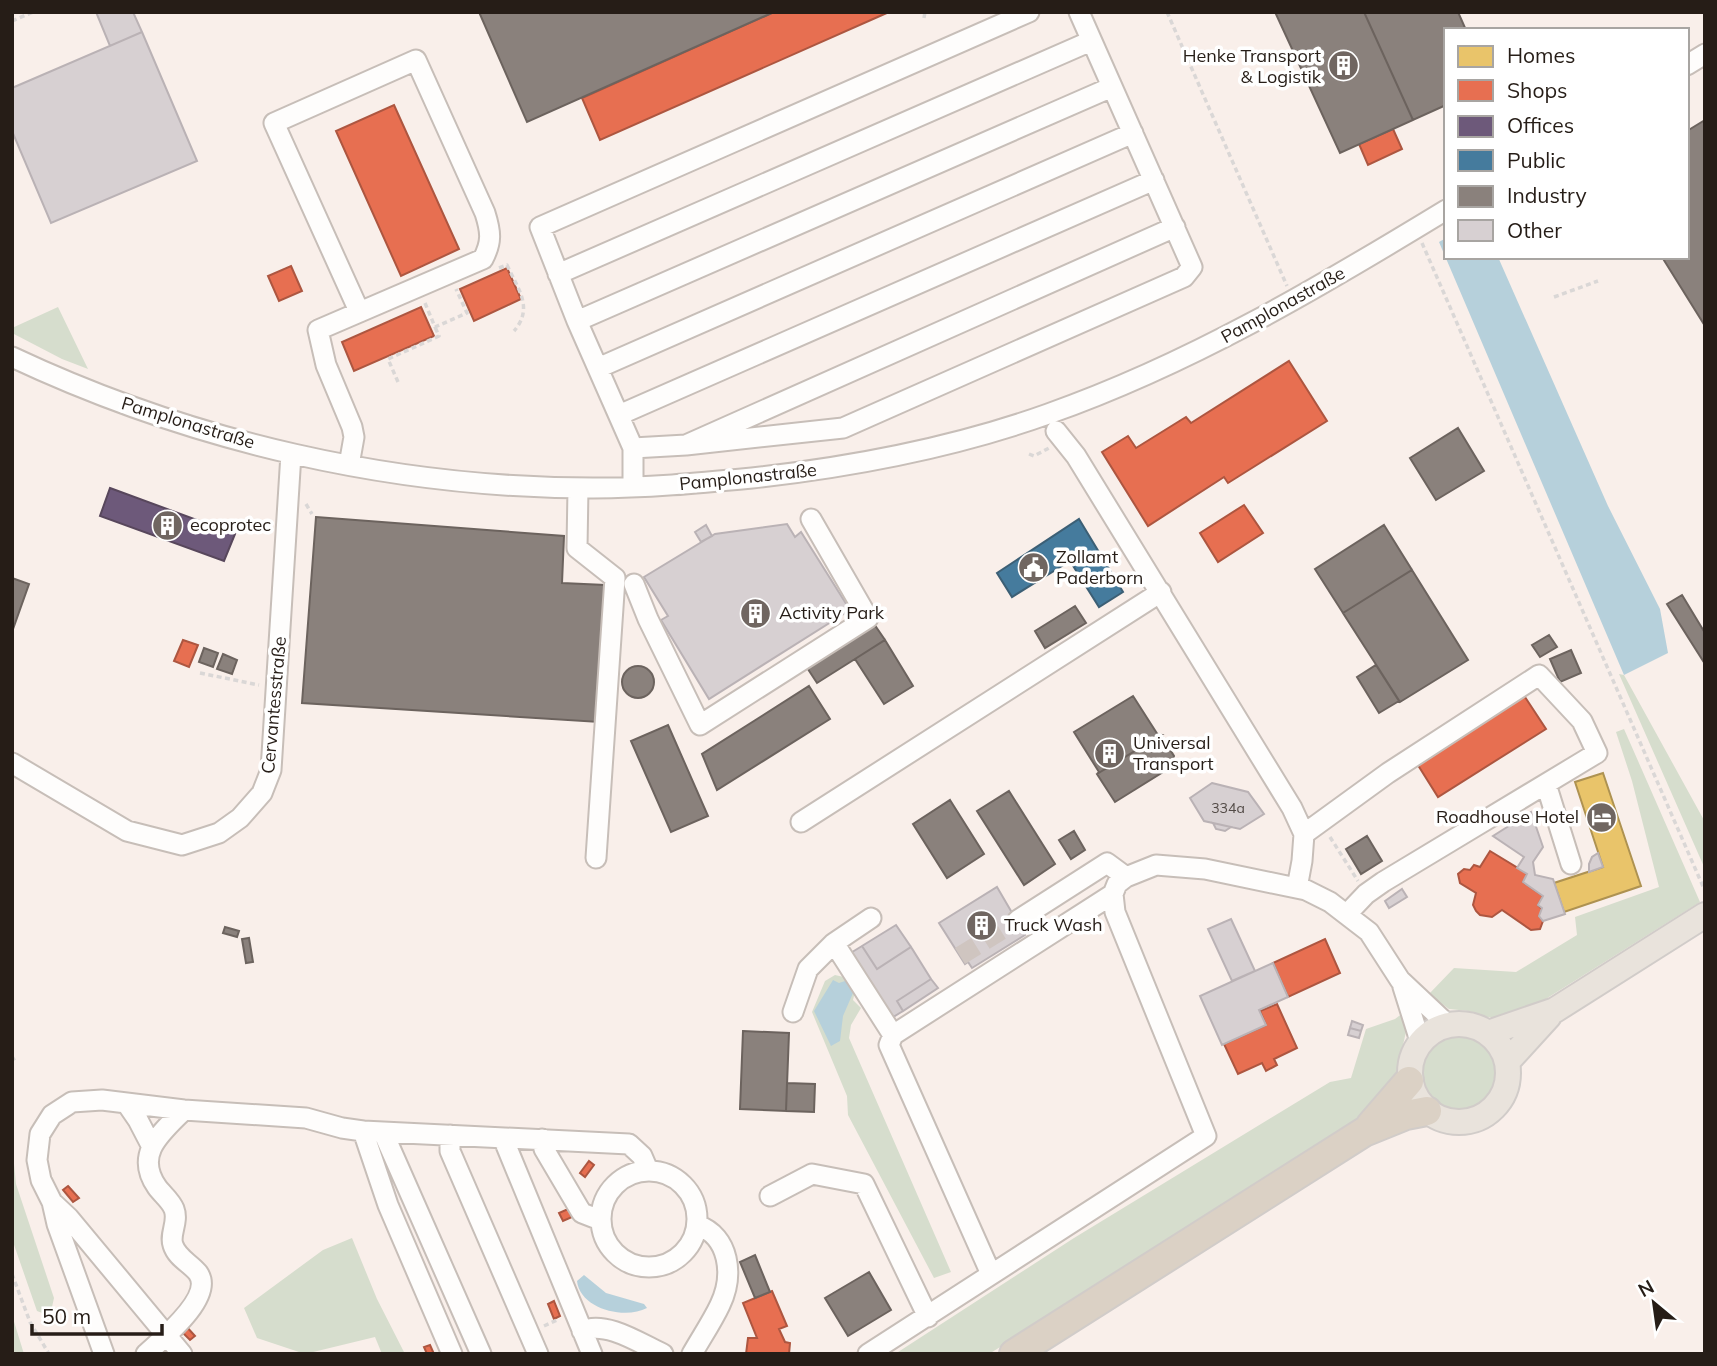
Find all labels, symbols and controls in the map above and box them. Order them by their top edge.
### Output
legend [1444,28,1689,259]
text: Homes [1507,42,1575,68]
place label: Henke Transport & Logistik [1183,44,1322,88]
building icon: Henke Transport & Logistik [1327,49,1361,83]
text: Shops [1507,77,1567,103]
text: Offices [1507,112,1574,138]
text: Public [1507,147,1566,173]
text: Industry [1507,182,1587,208]
text: Other [1507,217,1562,243]
street label: Pamplonastraße [1217,261,1349,348]
street label: Pamplonastraße [119,391,258,454]
street label: Pamplonastraße [678,458,818,495]
building icon: ecoprotec [150,508,184,542]
place label: ecoprotec [190,513,271,536]
place label: Zollamt Paderborn [1056,545,1143,589]
public building icon: Zollamt Paderborn [1016,550,1050,584]
building icon: Activity Park [739,596,773,630]
place label: Activity Park [779,601,885,624]
street label: Cervantesstraße [256,635,291,775]
place label: Universal Transport [1133,731,1214,775]
building icon: Universal Transport [1093,736,1127,770]
house number: 334a [1211,799,1245,817]
hotel icon: Roadhouse Hotel [1585,800,1619,834]
place label: Roadhouse Hotel [1436,805,1579,828]
building icon: Truck Wash [964,908,998,942]
place label: Truck Wash [1004,913,1103,936]
north arrow [1619,1268,1689,1338]
text: N [1634,1274,1658,1302]
scale bar [32,1292,161,1336]
text: 50 m [42,1303,91,1329]

